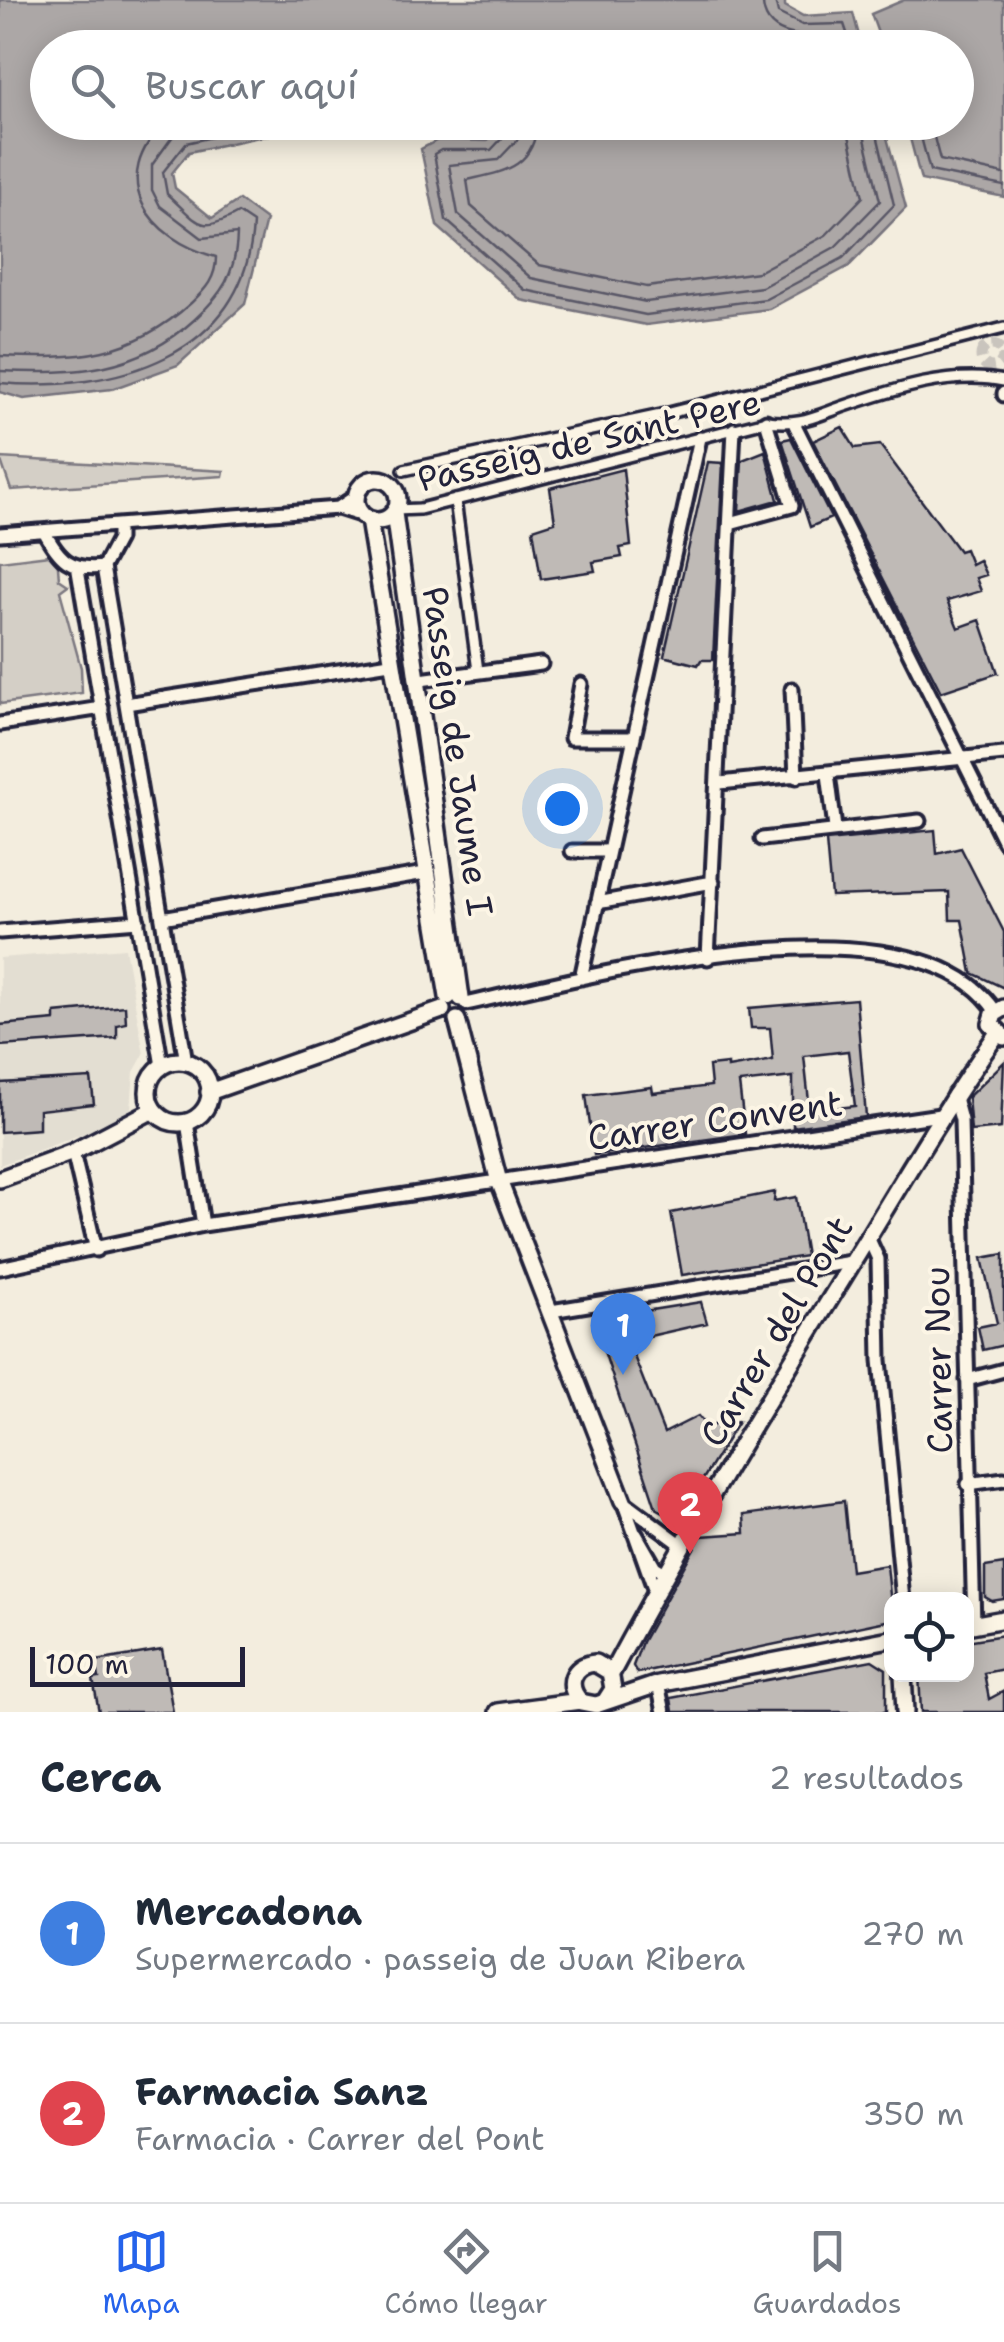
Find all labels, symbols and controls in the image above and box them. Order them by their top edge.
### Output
search box [30,30,974,140]
icon: search [65,58,120,113]
text: Buscar aquí [145,60,358,111]
street label: Passeig de Sant Pere [413,378,765,502]
street label: Passeig de Jaume I [412,583,504,919]
your location [537,783,588,834]
street label: Carrer Convent [585,1079,845,1161]
street label: Carrer del Pont [689,1207,863,1455]
street label: Carrer Nou [913,1266,963,1454]
pin: 1 [590,1292,656,1375]
pin: 2 [658,1472,722,1554]
map controls [884,1592,974,1682]
button: locate [884,1592,974,1682]
scale bar [30,1642,245,1686]
text: 100 m [45,1645,129,1683]
text: Cerca [40,1749,161,1805]
text: 2 resultados [769,1756,964,1799]
text: Mercadona [135,1886,362,1937]
text: 1 [65,1912,80,1955]
text: 270 m [861,1912,964,1955]
text: Supermercado · passeig de Juan Ribera [135,1937,745,1980]
text: Farmacia Sanz [135,2066,429,2117]
text: 2 [61,2092,84,2135]
text: 350 m [862,2092,964,2135]
text: Farmacia · Carrer del Pont [135,2117,545,2160]
tab: Mapa [102,2224,180,2322]
tab: Cómo llegar [385,2224,548,2322]
tab: Guardados [753,2224,902,2322]

